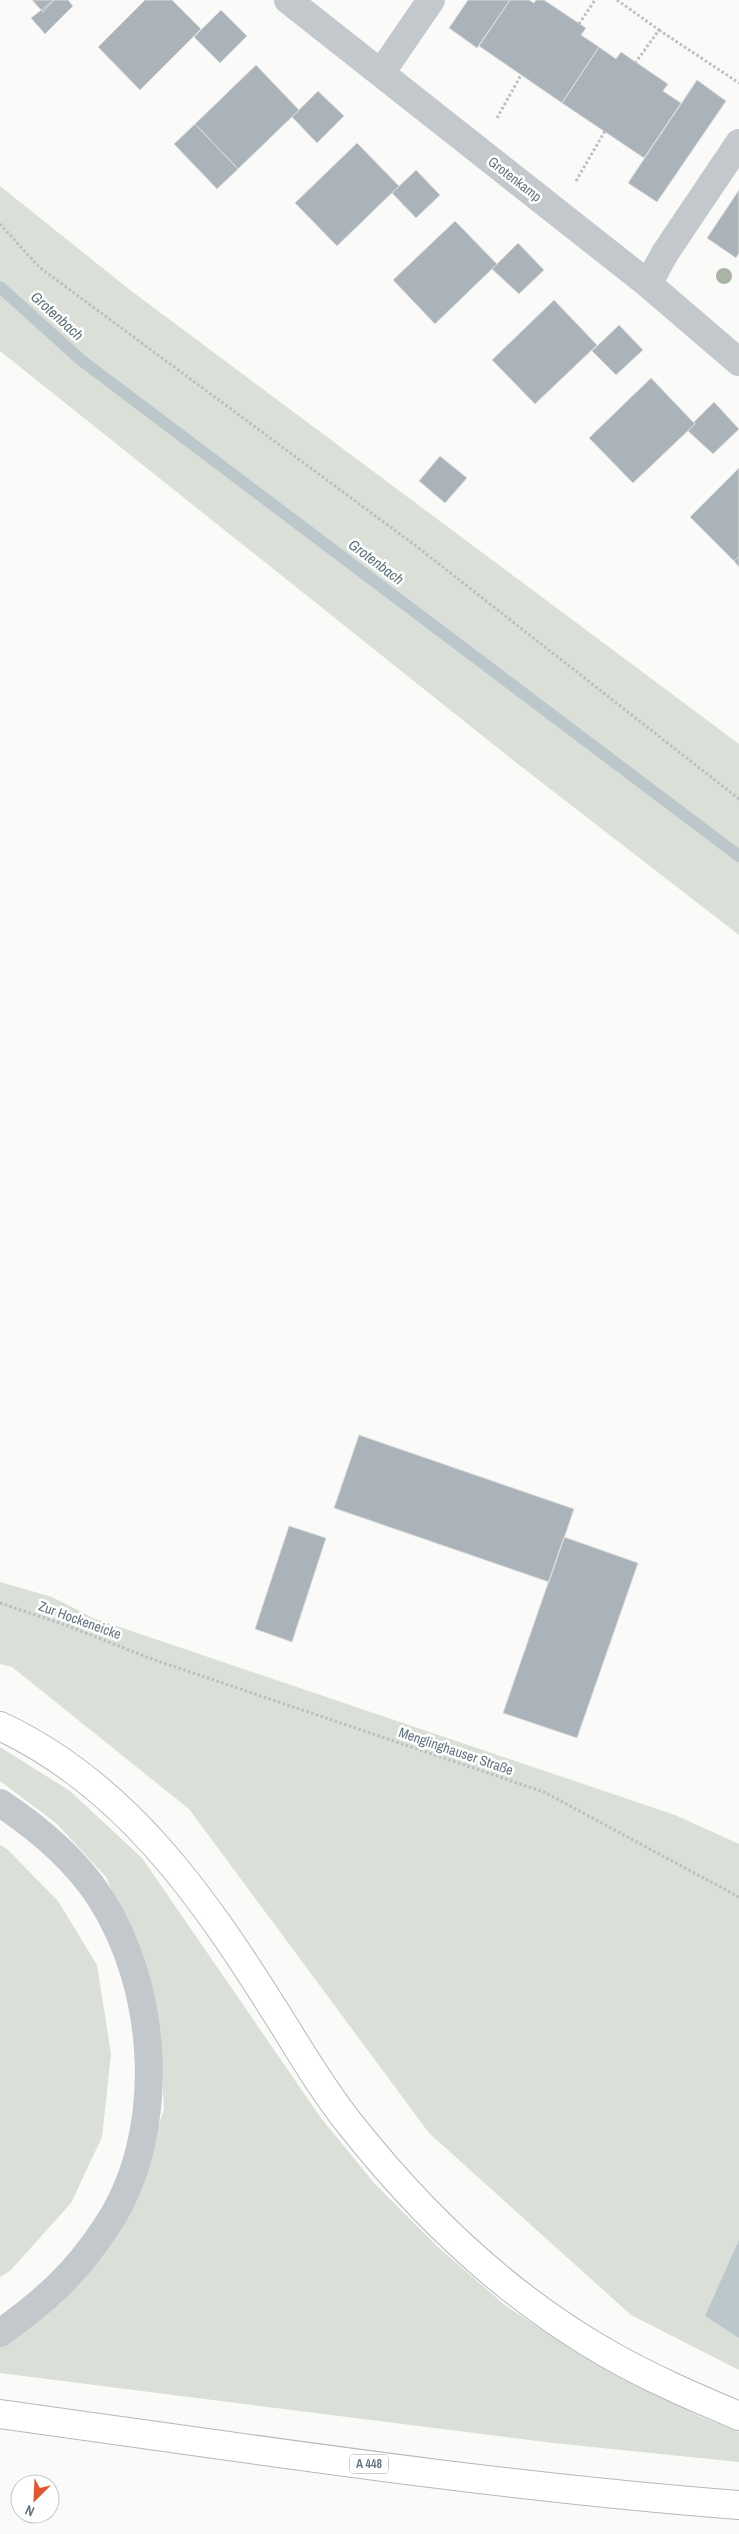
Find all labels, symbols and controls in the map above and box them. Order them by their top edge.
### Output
street label: Grotenkamp [485,152,545,206]
water label: Grotenbach [26,286,88,345]
water label: Grotenbach [344,534,408,589]
street label: Zur Hockeneicke [36,1597,124,1643]
street label: Menglinghauser Straße [396,1723,516,1779]
road number: A 448 [350,2454,388,2474]
north arrow [10,2474,60,2524]
text: N [22,2501,37,2521]

